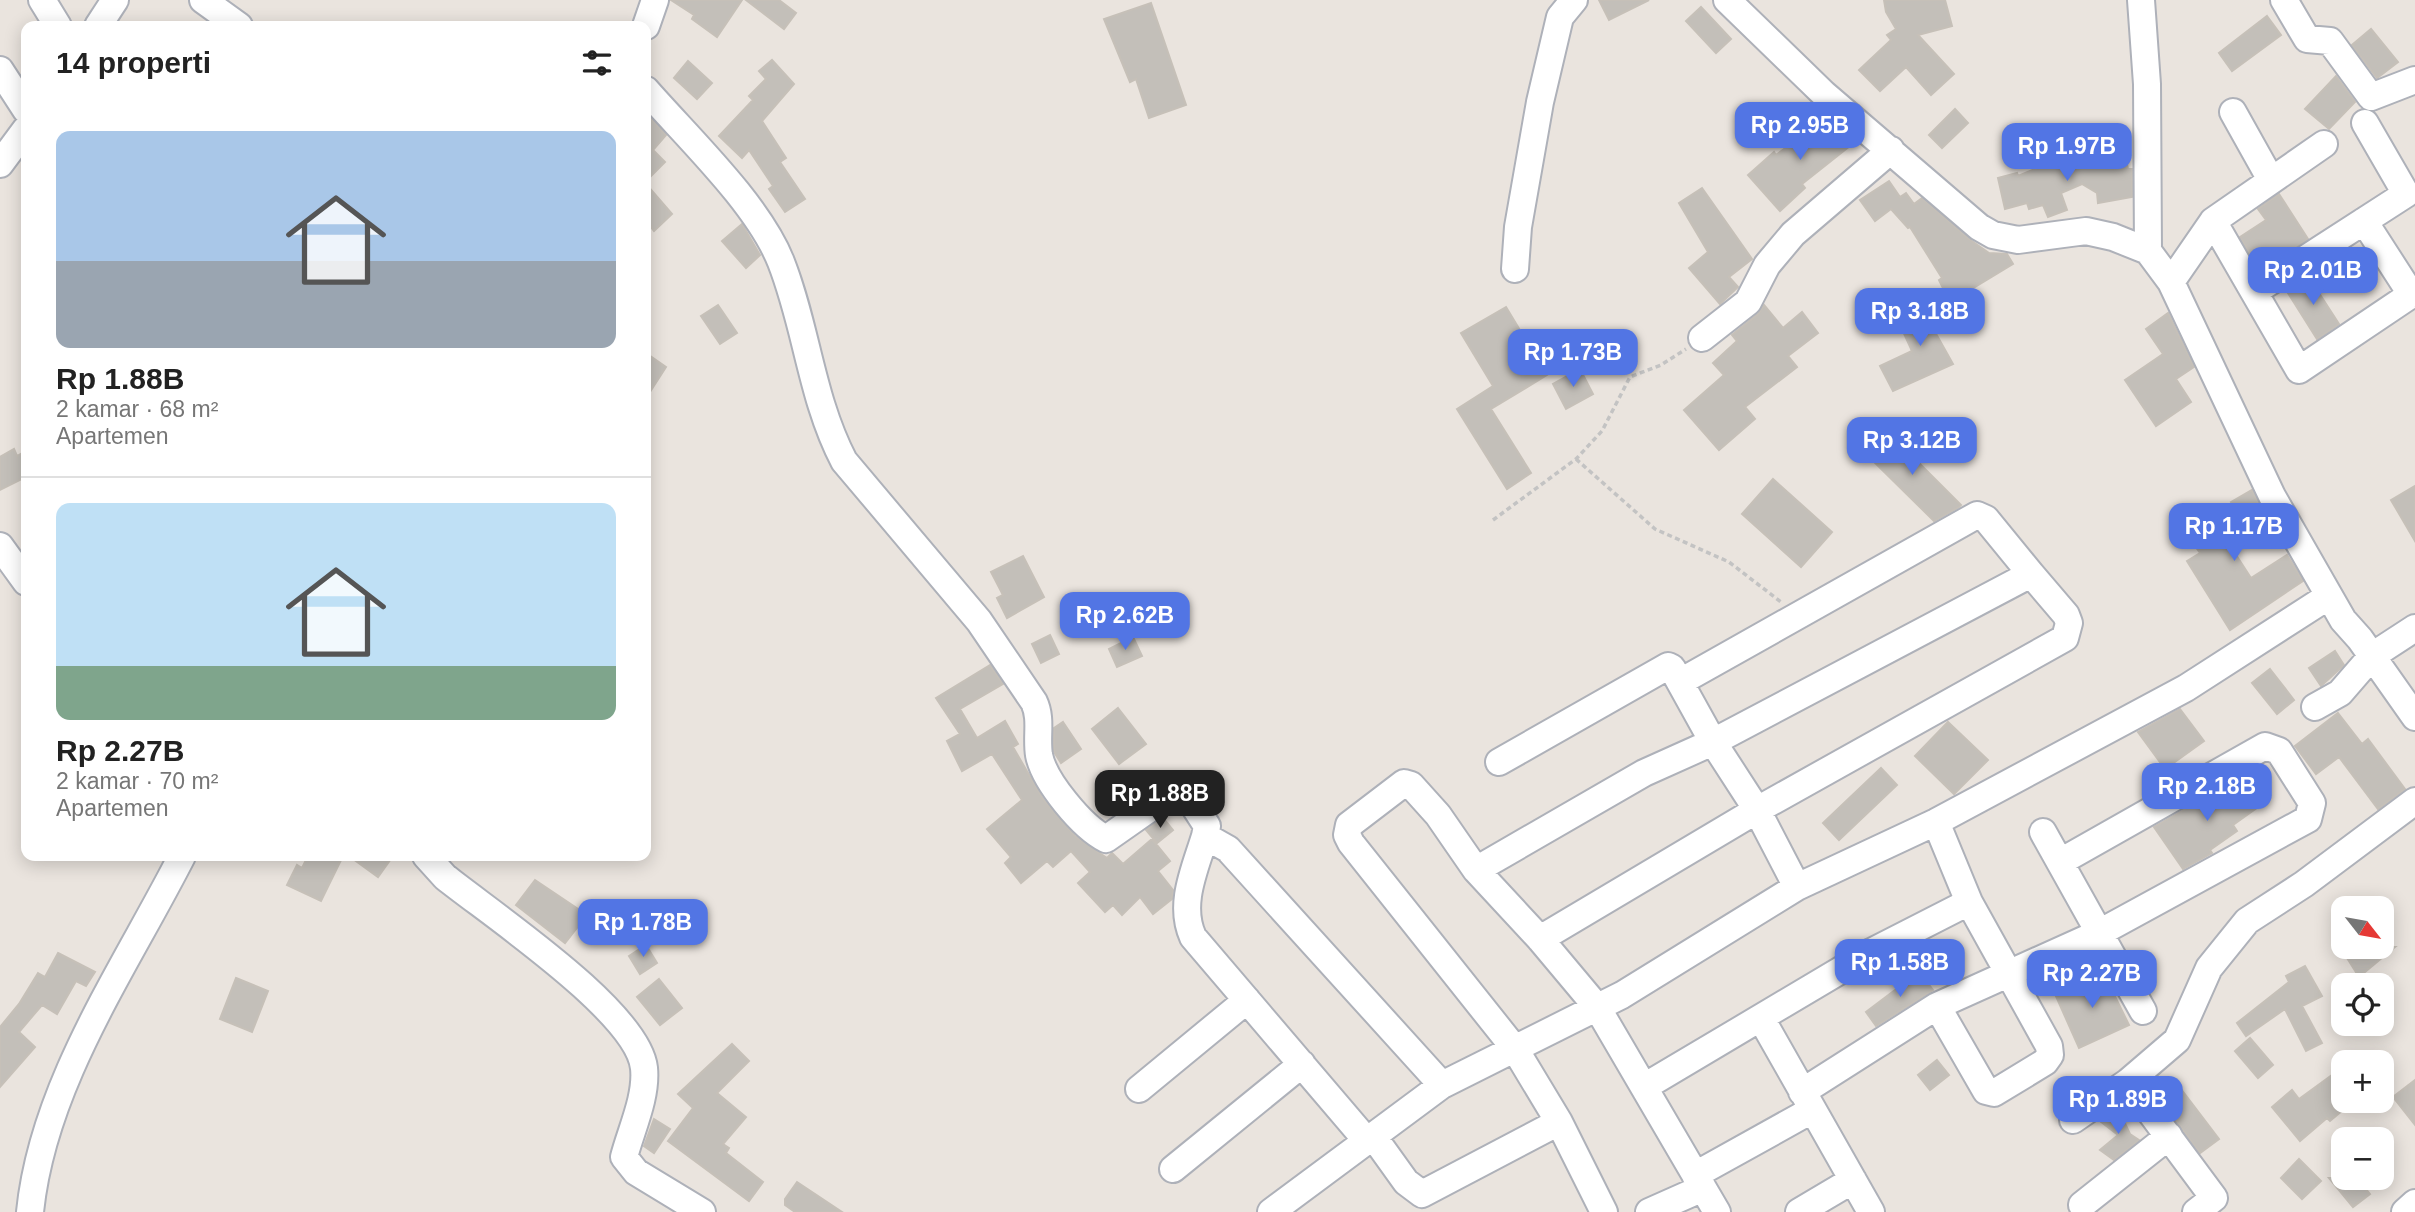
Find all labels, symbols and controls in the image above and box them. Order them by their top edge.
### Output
icon: filters [578,44,616,82]
text: 14 properti [56,46,211,79]
pin: Rp 2.95B [1728,102,1872,162]
text: Rp 2.95B [1751,112,1849,138]
pin: Rp 1.97B [1995,124,2139,183]
text: Rp 1.97B [2018,133,2116,159]
icon: home [273,177,399,303]
pin: Rp 2.01B [2241,247,2385,307]
text: Rp 2.01B [2264,257,2362,283]
pin: Rp 3.18B [1848,288,1992,348]
text: Rp 3.18B [1871,298,1969,324]
pin: Rp 1.73B [1501,330,1645,389]
text: Rp 1.73B [1524,339,1622,365]
text: Rp 1.88B [56,362,184,395]
text: 2 kamar · 68 m² [56,396,218,422]
pin: Rp 3.12B [1840,418,1984,477]
text: Apartemen [56,423,169,449]
text: Rp 3.12B [1863,427,1961,453]
pin: Rp 1.17B [2162,504,2306,563]
text: Rp 1.17B [2185,513,2283,539]
icon: home [273,549,399,675]
pin: Rp 2.62B [1053,592,1197,652]
text: Rp 2.62B [1076,602,1174,628]
text: Rp 2.27B [56,734,184,767]
pin: Rp 2.18B [2135,764,2279,823]
text: 2 kamar · 70 m² [56,768,218,794]
pin: Rp 1.88B [1088,770,1232,830]
text: Rp 2.18B [2158,773,2256,799]
text: Rp 1.88B [1111,780,1209,806]
text: Apartemen [56,795,169,821]
north arrow [2331,896,2394,959]
map controls [2331,896,2394,1190]
pin: Rp 1.78B [571,900,715,959]
text: Rp 1.78B [594,909,692,935]
pin: Rp 1.58B [1828,940,1972,999]
text: Rp 1.58B [1851,949,1949,975]
pin: Rp 2.27B [2020,950,2164,1010]
text: Rp 2.27B [2043,960,2141,986]
button: locate [2331,973,2394,1036]
button: + [2331,1050,2394,1113]
pin: Rp 1.89B [2046,1076,2190,1136]
text: Rp 1.89B [2069,1086,2167,1112]
button: − [2331,1127,2394,1190]

